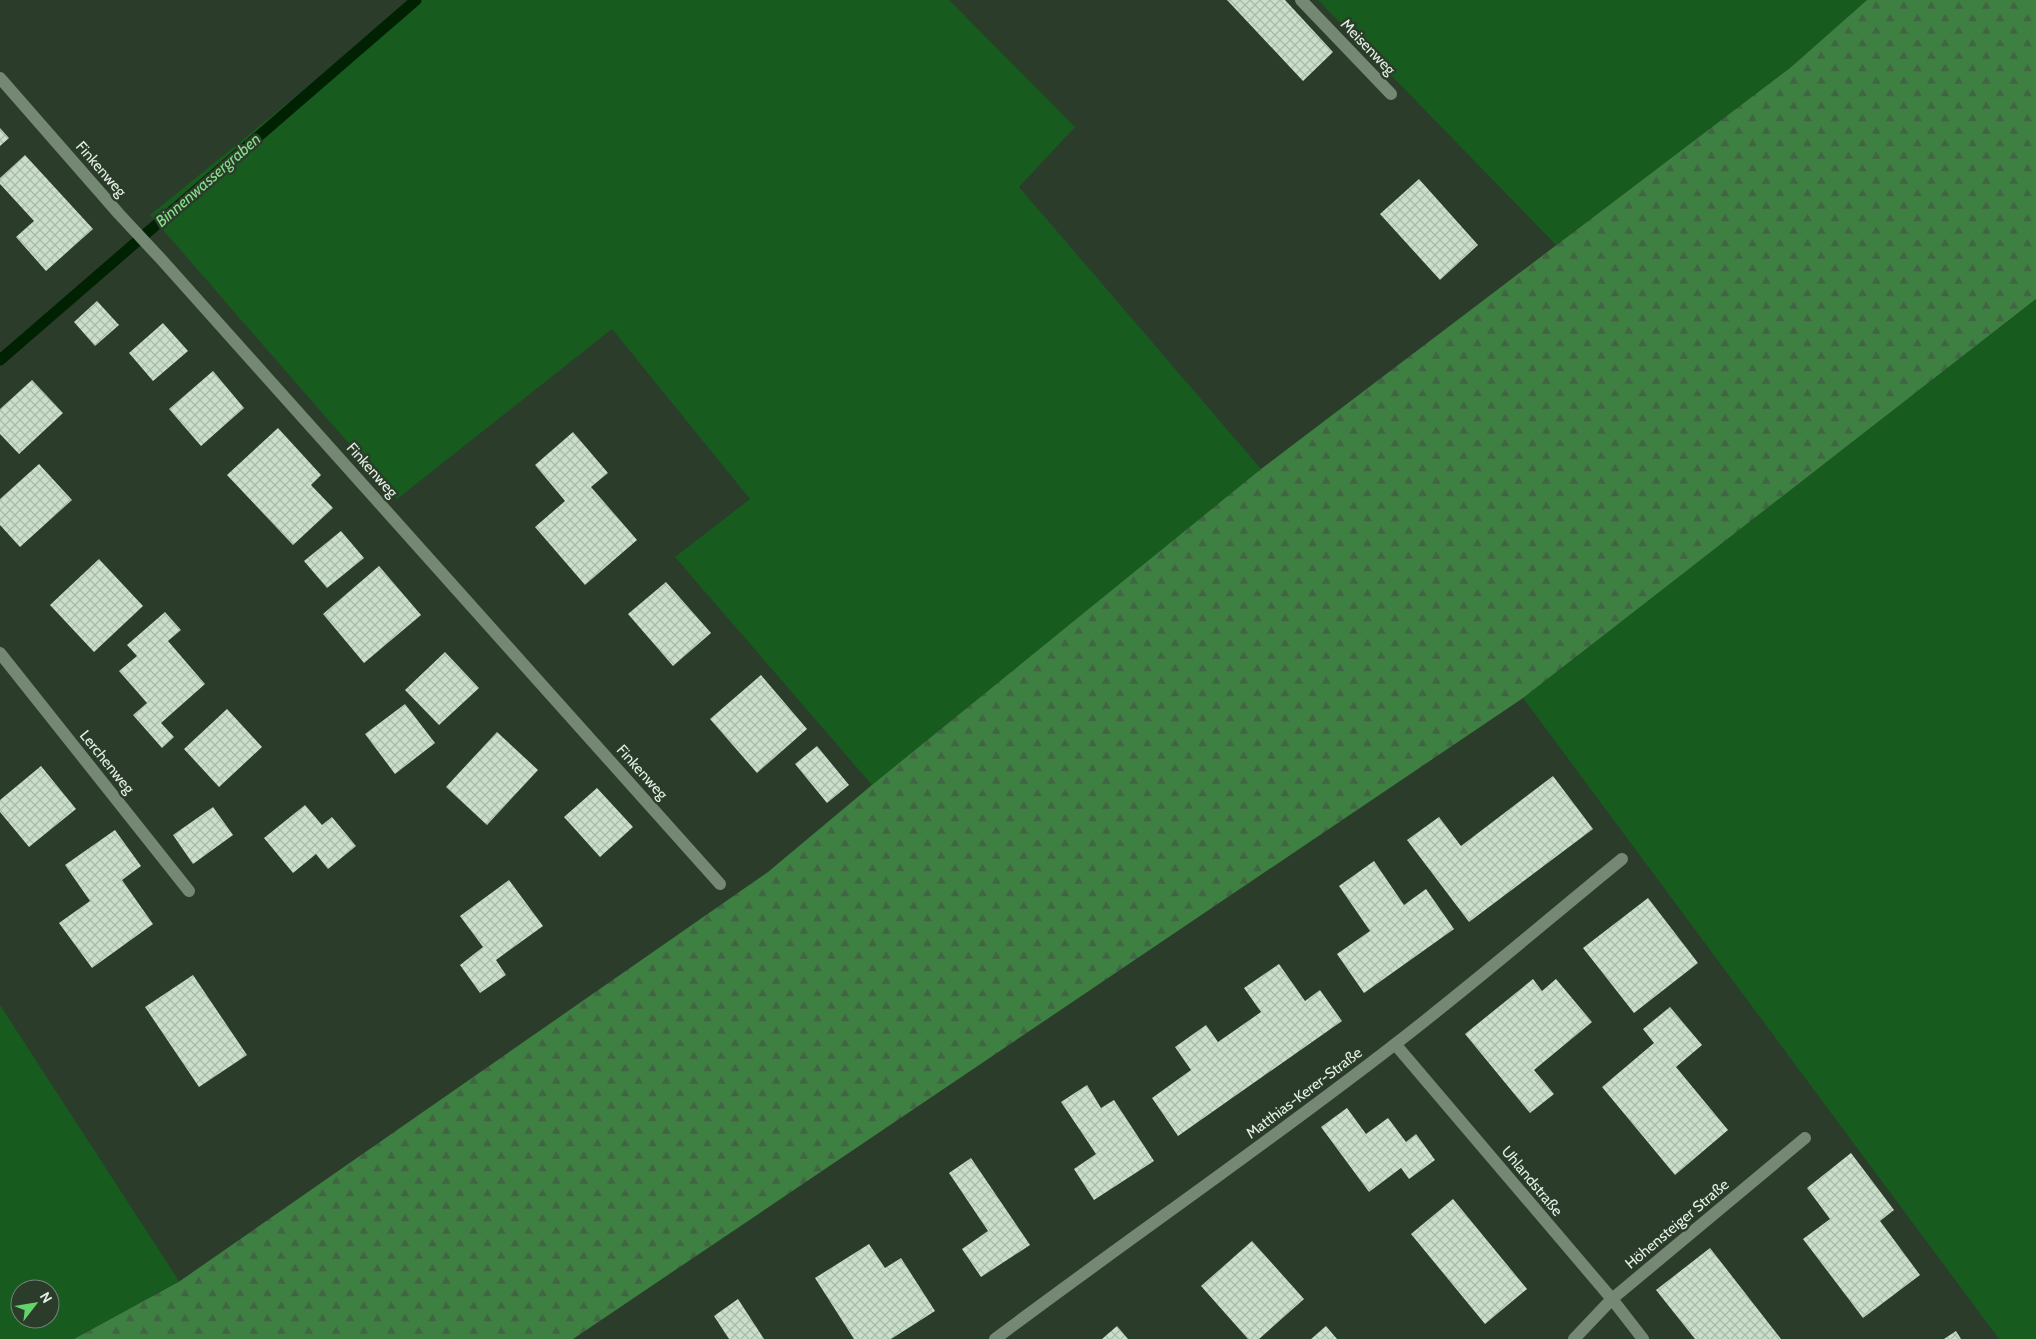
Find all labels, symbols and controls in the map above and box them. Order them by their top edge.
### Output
street label: Meisenweg [1337,15,1399,79]
water label: Binnenwassergraben [152,129,264,231]
street label: Finkenweg [72,138,130,201]
street label: Finkenweg [343,439,402,502]
street label: Lerchenweg [76,727,138,798]
street label: Finkenweg [613,741,672,804]
street label: Matthias-Kerer-Straße [1242,1043,1366,1142]
street label: Uhlandstraße [1498,1142,1567,1220]
street label: Höhensteiger Straße [1621,1175,1733,1273]
north arrow [10,1279,60,1329]
text: N [36,1288,56,1306]

